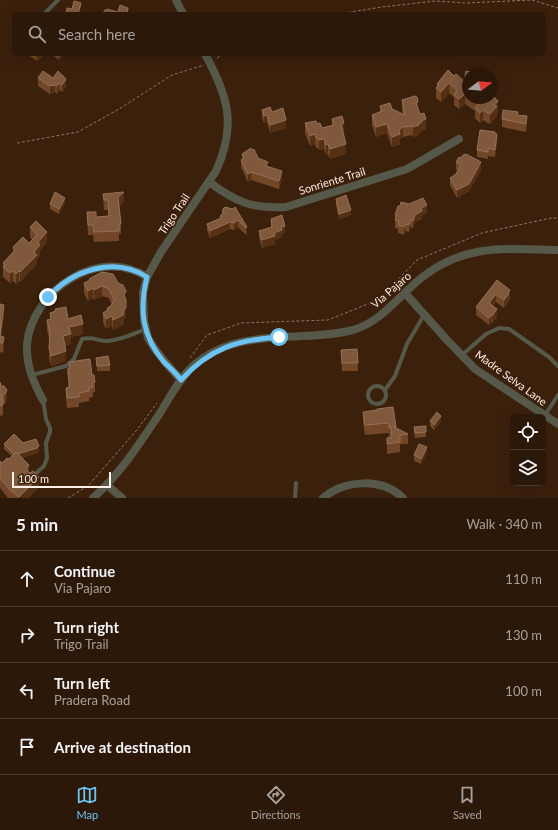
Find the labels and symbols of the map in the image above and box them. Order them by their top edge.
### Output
north arrow [462,68,498,104]
street label: Sonriente Trail [297,164,367,197]
street label: Trigo Trail [155,191,192,237]
street label: Via Pajaro [368,269,413,310]
route end [39,288,57,306]
route start [270,328,288,346]
street label: Madre Selva Lane [473,347,550,408]
scale bar [12,470,111,489]

